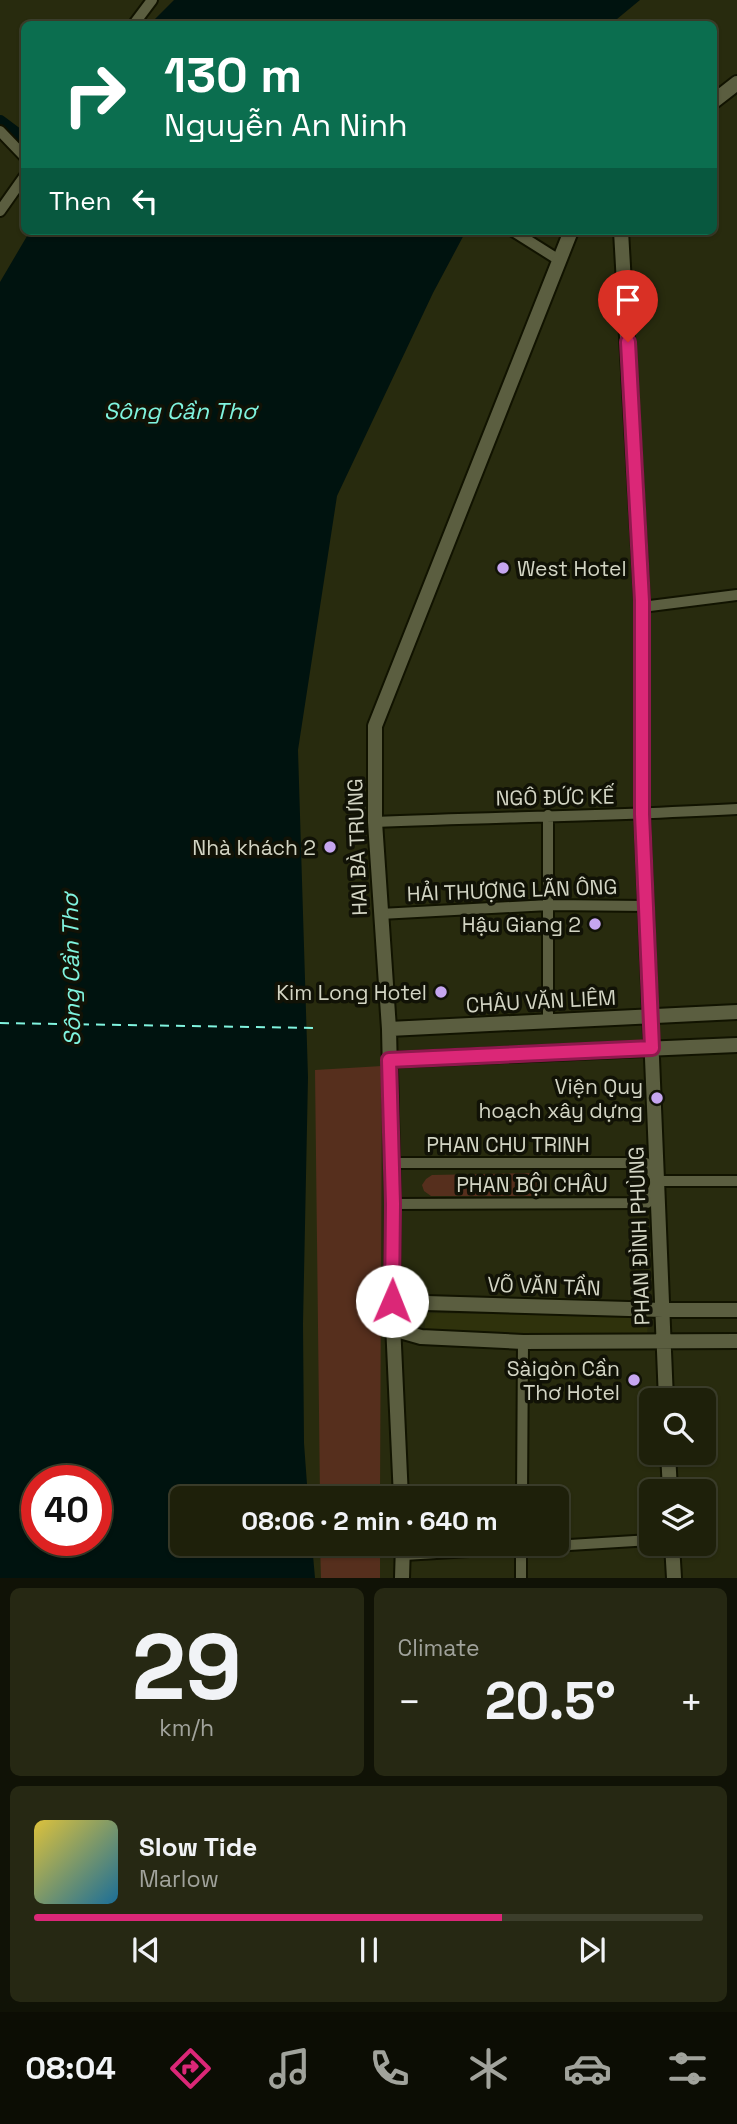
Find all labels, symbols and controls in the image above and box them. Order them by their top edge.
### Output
text: 130 m [164,44,302,106]
icon: right [49,49,140,140]
text: Nguyễn An Ninh [164,105,408,145]
icon: left [126,182,164,220]
text: Then [49,184,112,218]
pin [598,270,658,342]
icon: arrive [609,281,647,319]
water label: Sông Cần Thơ [104,396,260,426]
place label: West Hotel [517,555,627,582]
marker: West Hotel [495,560,511,576]
street label: HAI BÀ TRƯNG [341,778,373,916]
street label: NGÔ ĐỨC KẾ [495,781,615,812]
place label: Nhà khách 2 [192,834,316,861]
marker: Nhà khách 2 [322,839,338,855]
street label: HẢI THƯỢNG LÃN ÔNG [406,873,618,907]
water label: Sông Cần Thơ [55,890,87,1047]
place label: Hậu Giang 2 [462,911,581,938]
marker: Hậu Giang 2 [587,916,603,932]
place label: Kim Long Hotel [276,979,427,1006]
marker: Kim Long Hotel [433,984,449,1000]
street label: CHÂU VĂN LIÊM [465,984,617,1018]
place label: Viện Quy hoạch xây dựng [478,1073,643,1124]
marker: Viện Quy hoạch xây dựng [649,1090,665,1106]
street label: PHAN CHU TRINH [426,1131,590,1158]
street label: PHAN ĐÌNH PHÙNG [622,1146,656,1326]
street label: PHAN BỘI CHÂU [456,1171,608,1198]
position arrow [355,1264,429,1338]
street label: VÕ VĂN TẦN [487,1270,601,1301]
place label: Sàigòn Cần Thơ Hotel [507,1355,620,1406]
marker: Sàigòn Cần Thơ Hotel [626,1372,642,1388]
map controls [639,1388,716,1556]
button: search [639,1388,716,1465]
speed limit sign: 40 [21,1465,112,1556]
button: layers [639,1479,716,1556]
text: 08:06 · 2 min · 640 m [241,1504,498,1538]
text: 29 [132,1609,242,1726]
text: Climate [398,1633,480,1663]
text: 20.5° [485,1668,616,1734]
text: − [398,1678,421,1726]
text: + [679,1678,703,1726]
text: km/h [159,1713,214,1743]
text: Slow Tide [139,1830,257,1864]
text: Marlow [139,1864,219,1894]
icon: previous [127,1931,165,1969]
icon: pause [350,1931,388,1969]
icon: next [573,1931,611,1969]
icon: directions [166,2044,215,2093]
icon: music [265,2044,314,2093]
icon: phone [365,2044,414,2093]
icon: climate [464,2044,513,2093]
icon: car [563,2044,612,2093]
icon: filters [663,2044,712,2093]
text: 08:04 [25,2048,116,2088]

